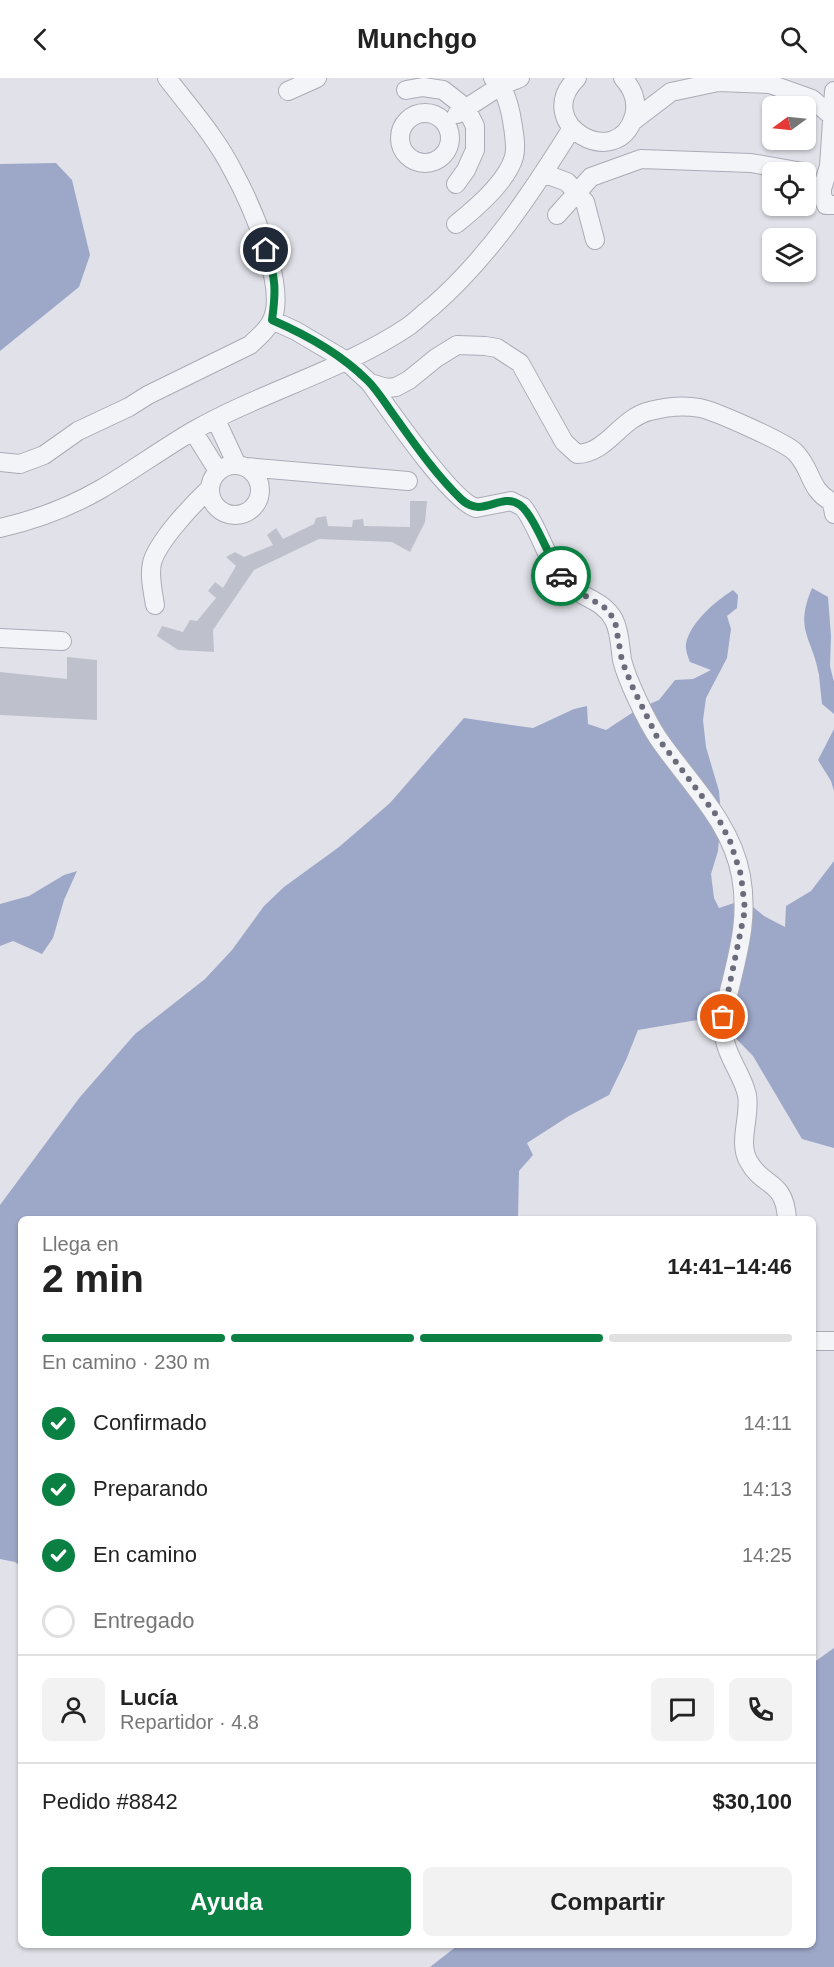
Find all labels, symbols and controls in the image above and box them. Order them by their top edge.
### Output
icon: back [24,23,57,56]
icon: search [777,23,810,56]
text: Munchgo [357,24,477,54]
north arrow [762,96,816,150]
map controls [762,96,816,282]
button: locate [762,162,816,216]
pin [240,224,291,275]
button: layers [762,228,816,282]
icon: home [249,233,282,266]
courier [531,546,591,606]
icon: car [545,560,578,593]
pin [697,991,748,1042]
icon: bag [706,1000,739,1033]
text: Llega en [42,1233,119,1255]
text: 14:41–14:46 [667,1254,792,1279]
text: 2 min [42,1257,144,1300]
text: En camino · 230 m [42,1351,210,1373]
icon: check [42,1407,75,1440]
text: Confirmado [93,1410,207,1435]
text: 14:11 [743,1412,792,1434]
icon: check [42,1473,75,1506]
text: Preparando [93,1476,208,1501]
text: 14:13 [742,1478,792,1500]
icon: check [42,1539,75,1572]
text: En camino [93,1542,197,1567]
text: 14:25 [742,1544,792,1566]
text: Entregado [93,1608,195,1633]
button: person [42,1678,105,1741]
button: chat [651,1678,714,1741]
button: phone [729,1678,792,1741]
text: Lucía [120,1685,177,1710]
text: Repartidor · 4.8 [120,1711,259,1733]
text: Pedido #8842 [42,1789,178,1814]
text: $30,100 [712,1789,792,1814]
button: Ayuda [42,1867,411,1936]
button: Compartir [423,1867,792,1936]

